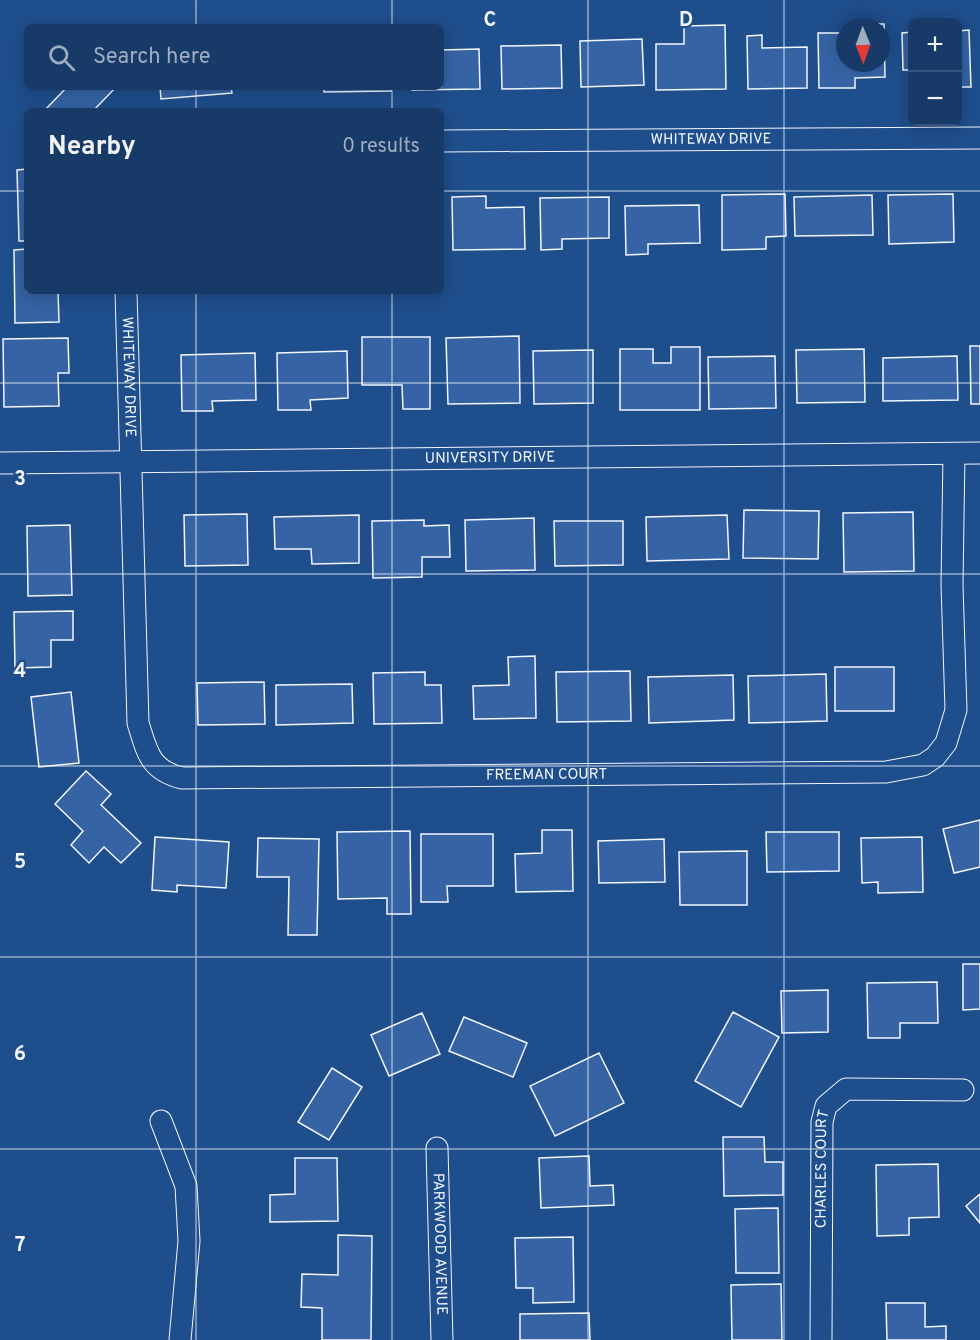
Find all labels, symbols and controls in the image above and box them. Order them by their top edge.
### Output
text: C [484,8,496,34]
text: D [679,8,693,34]
north arrow [836,18,890,72]
map controls [908,18,962,126]
button: + [908,18,962,72]
search box [24,24,444,90]
icon: search [45,41,78,74]
text: Search here [93,44,211,71]
button: − [908,72,962,126]
street label: WHITEWAY DRIVE [651,130,771,149]
text: Nearby [48,131,136,164]
text: 0 results [342,134,420,160]
street label: WHITEWAY DRIVE [117,316,140,438]
street label: UNIVERSITY DRIVE [425,448,555,468]
text: 3 [14,467,26,493]
text: 4 [14,659,26,685]
street label: FREEMAN COURT [486,765,607,785]
text: 5 [14,850,26,876]
text: 6 [14,1042,26,1068]
street label: CHARLES COURT [812,1108,834,1228]
street label: PARKWOOD AVENUE [428,1173,451,1315]
text: 7 [15,1233,25,1259]

